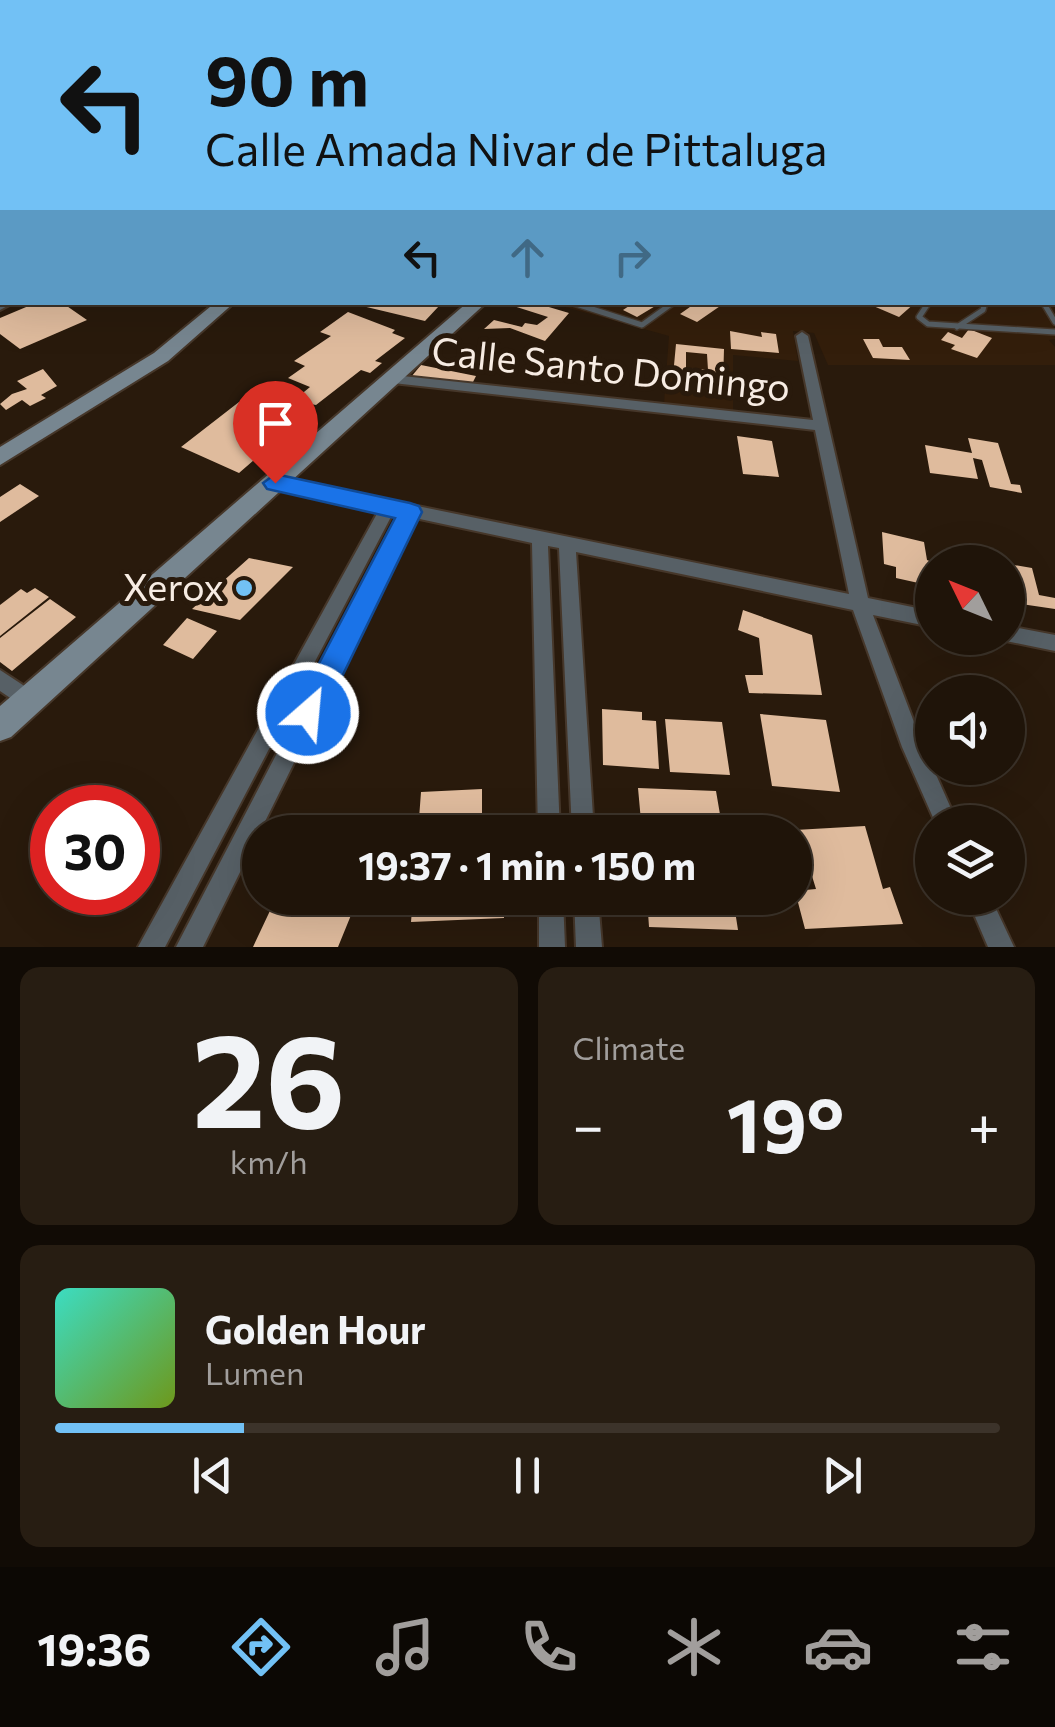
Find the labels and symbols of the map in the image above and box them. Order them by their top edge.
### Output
street label: Calle Santo Domingo [430,325,793,410]
pin [233,381,318,484]
north arrow [915,545,1025,655]
place label: Xerox [123,562,224,609]
marker: Xerox [233,577,255,599]
position arrow [256,661,360,765]
speed limit sign: 30 [30,785,160,915]

